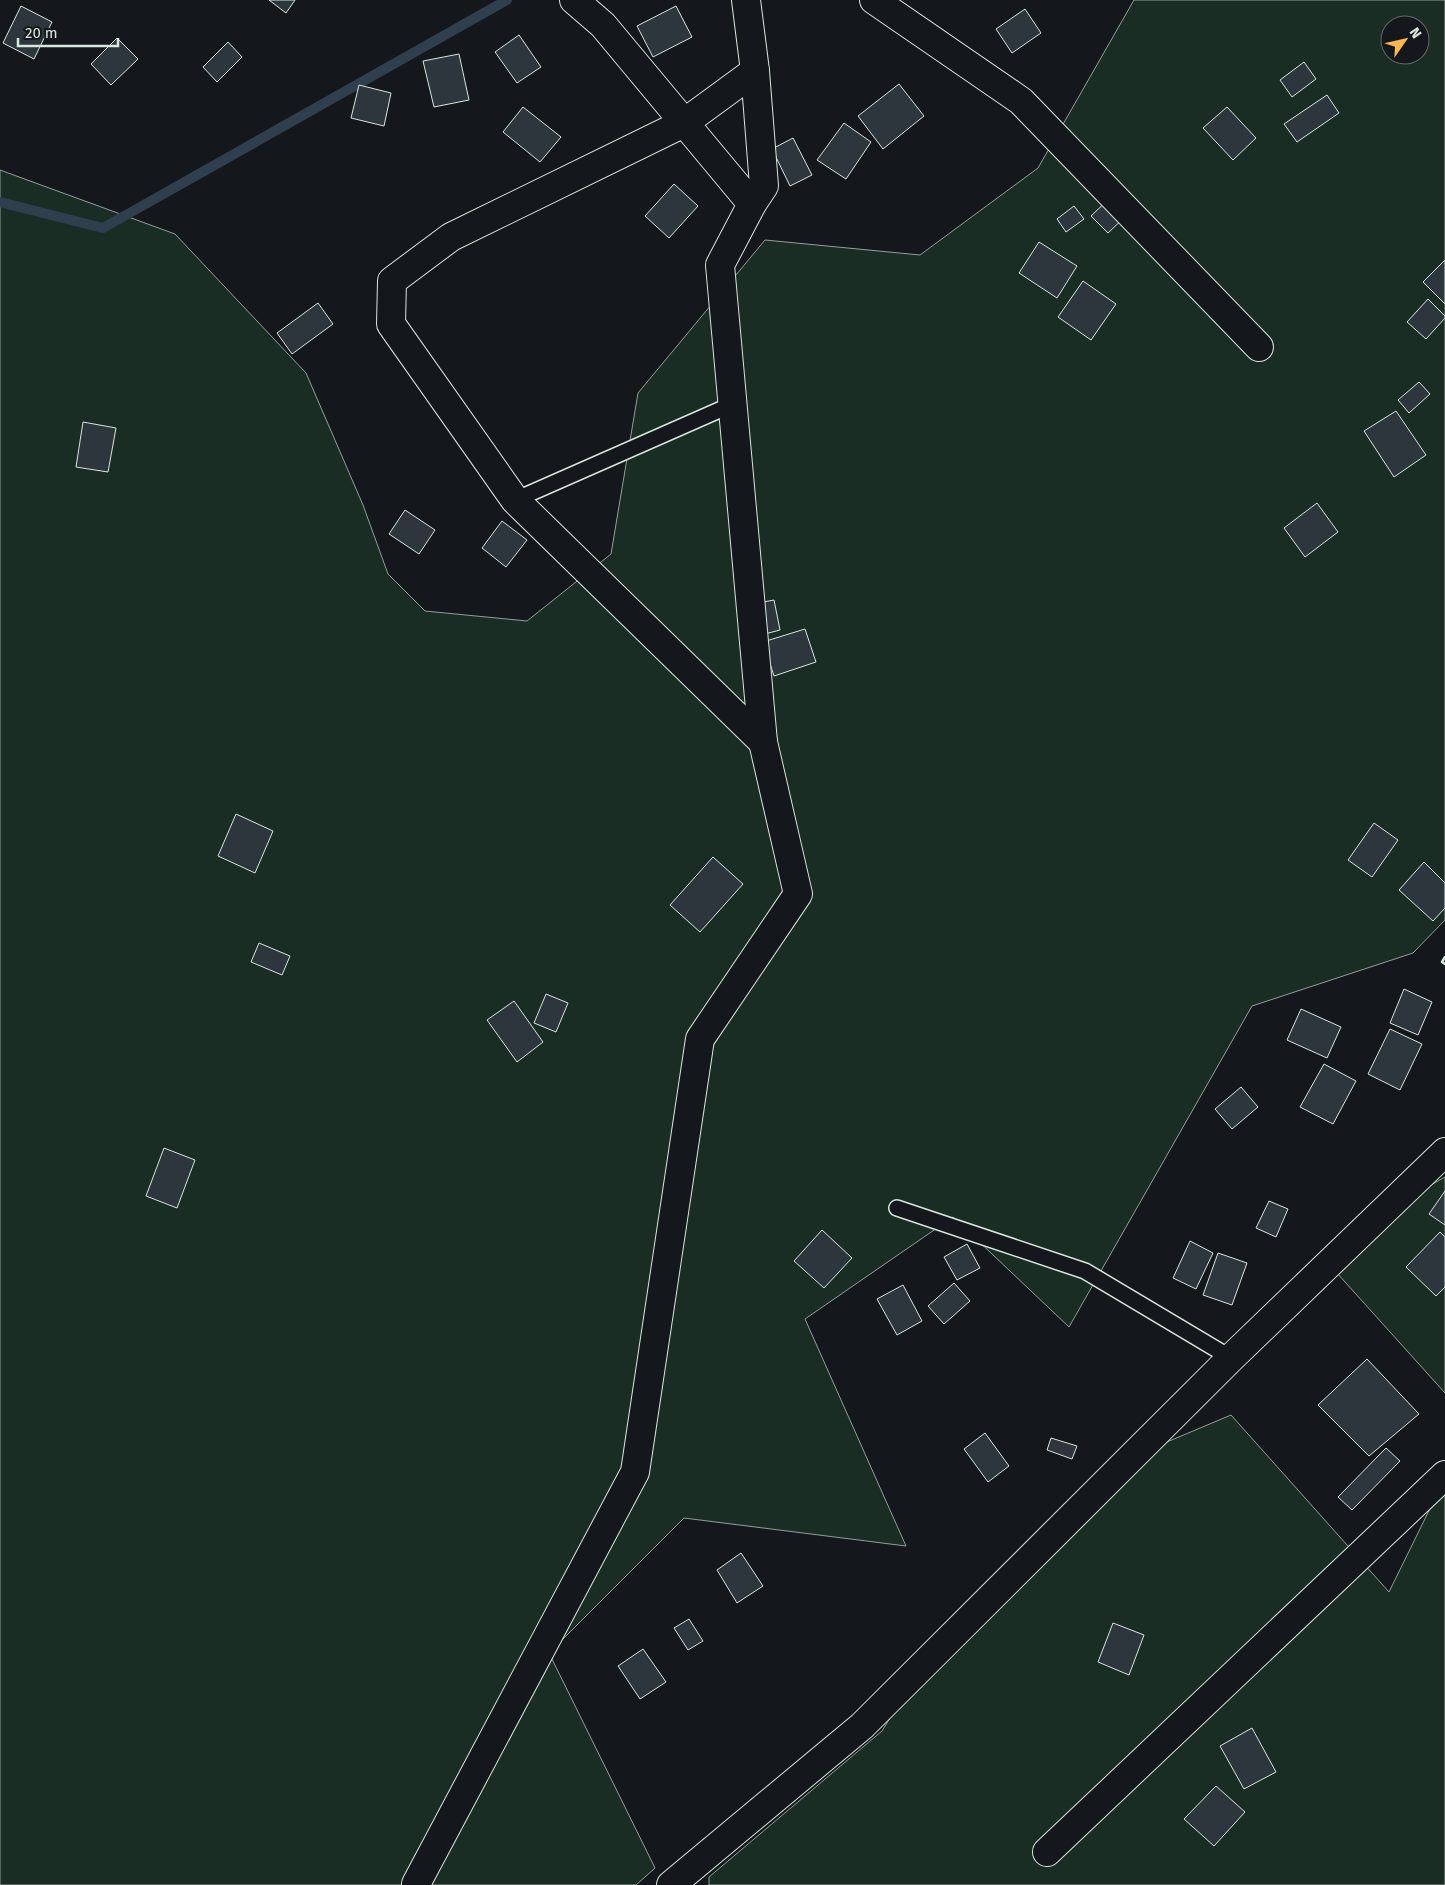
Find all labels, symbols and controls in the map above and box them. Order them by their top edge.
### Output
scale bar [18,15,118,47]
north arrow [1380,15,1430,65]
text: 20 m [25,24,58,42]
text: N [1406,24,1425,42]

